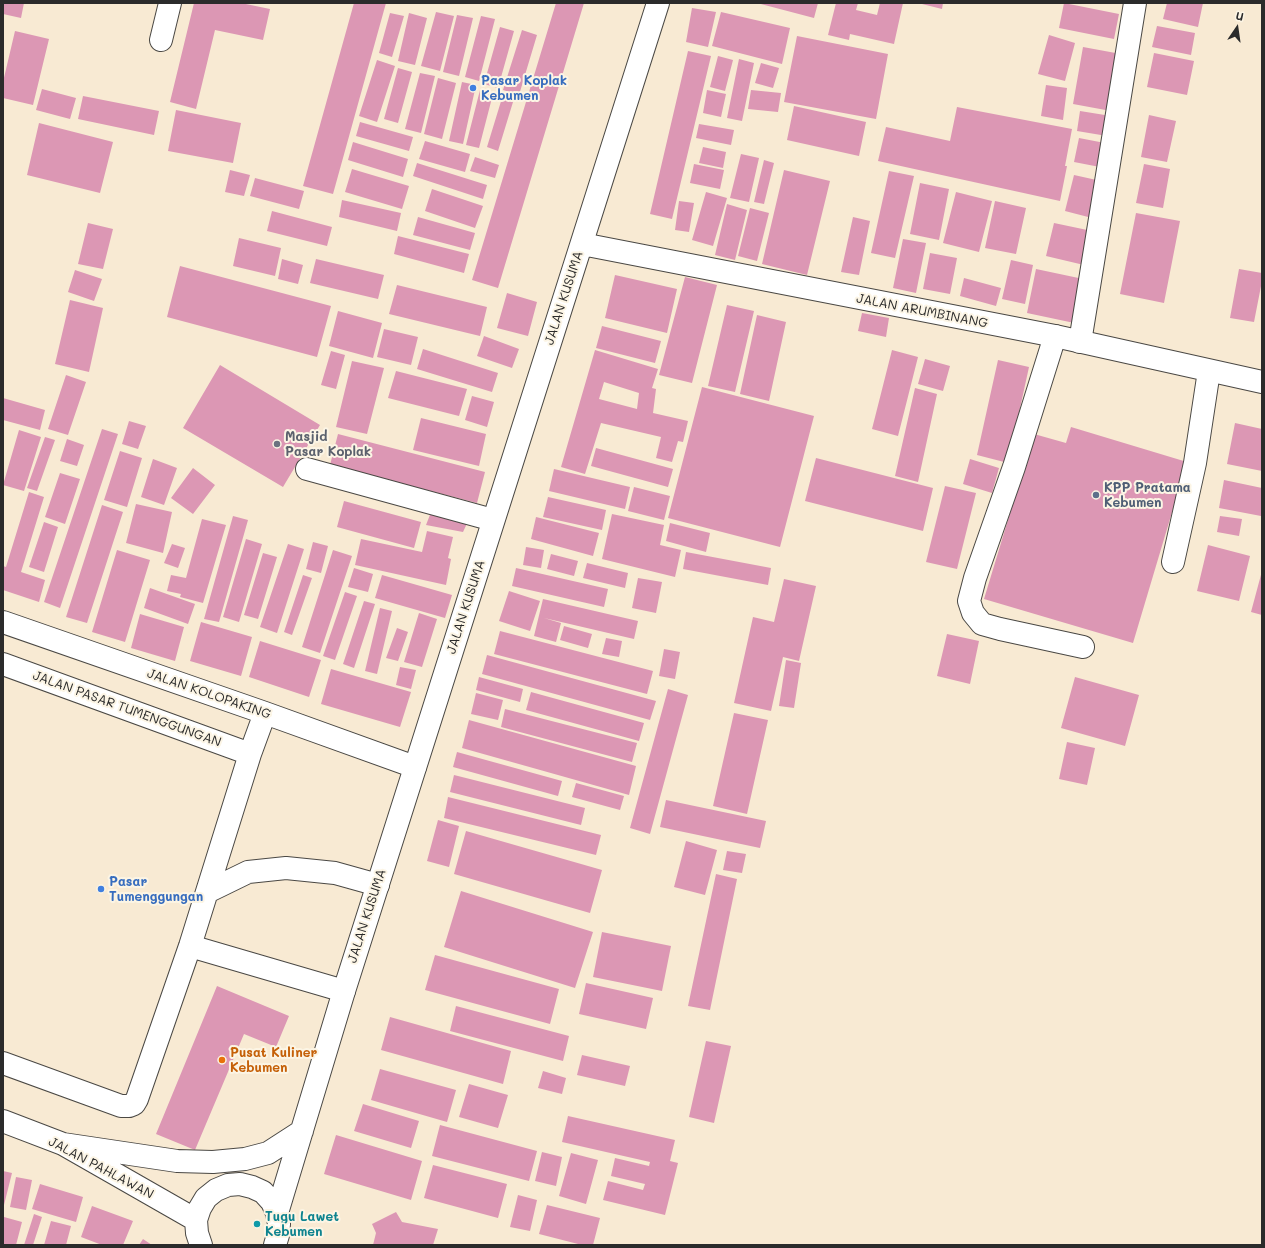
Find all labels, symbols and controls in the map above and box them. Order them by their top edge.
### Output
north arrow [1217,8,1257,48]
text: U [1234,8,1245,24]
place label: Pasar Koplak Kebumen [481,73,567,104]
marker: Pasar Koplak Kebumen [468,83,478,93]
street label: JALAN KUSUMA [541,249,587,347]
street label: JALAN ARUMBINANG [855,291,989,331]
place label: Masjid Pasar Koplak [285,429,371,460]
marker: Masjid Pasar Koplak [272,439,282,449]
place label: KPP Pratama Kebumen [1104,480,1191,511]
marker: KPP Pratama Kebumen [1091,490,1101,500]
street label: JALAN KUSUMA [443,558,489,656]
street label: JALAN KOLOPAKING [145,666,273,722]
street label: JALAN PASAR TUMENGGUNGAN [31,668,223,750]
street label: JALAN KUSUMA [344,867,390,965]
place label: Pasar Tumenggungan [109,874,203,905]
marker: Pasar Tumenggungan [96,884,106,894]
place label: Pusat Kuliner Kebumen [230,1045,317,1076]
marker: Pusat Kuliner Kebumen [217,1055,227,1065]
street label: JALAN PAHLAWAN [46,1134,156,1202]
place label: Tugu Lawet Kebumen [265,1209,339,1240]
marker: Tugu Lawet Kebumen [252,1219,262,1229]

